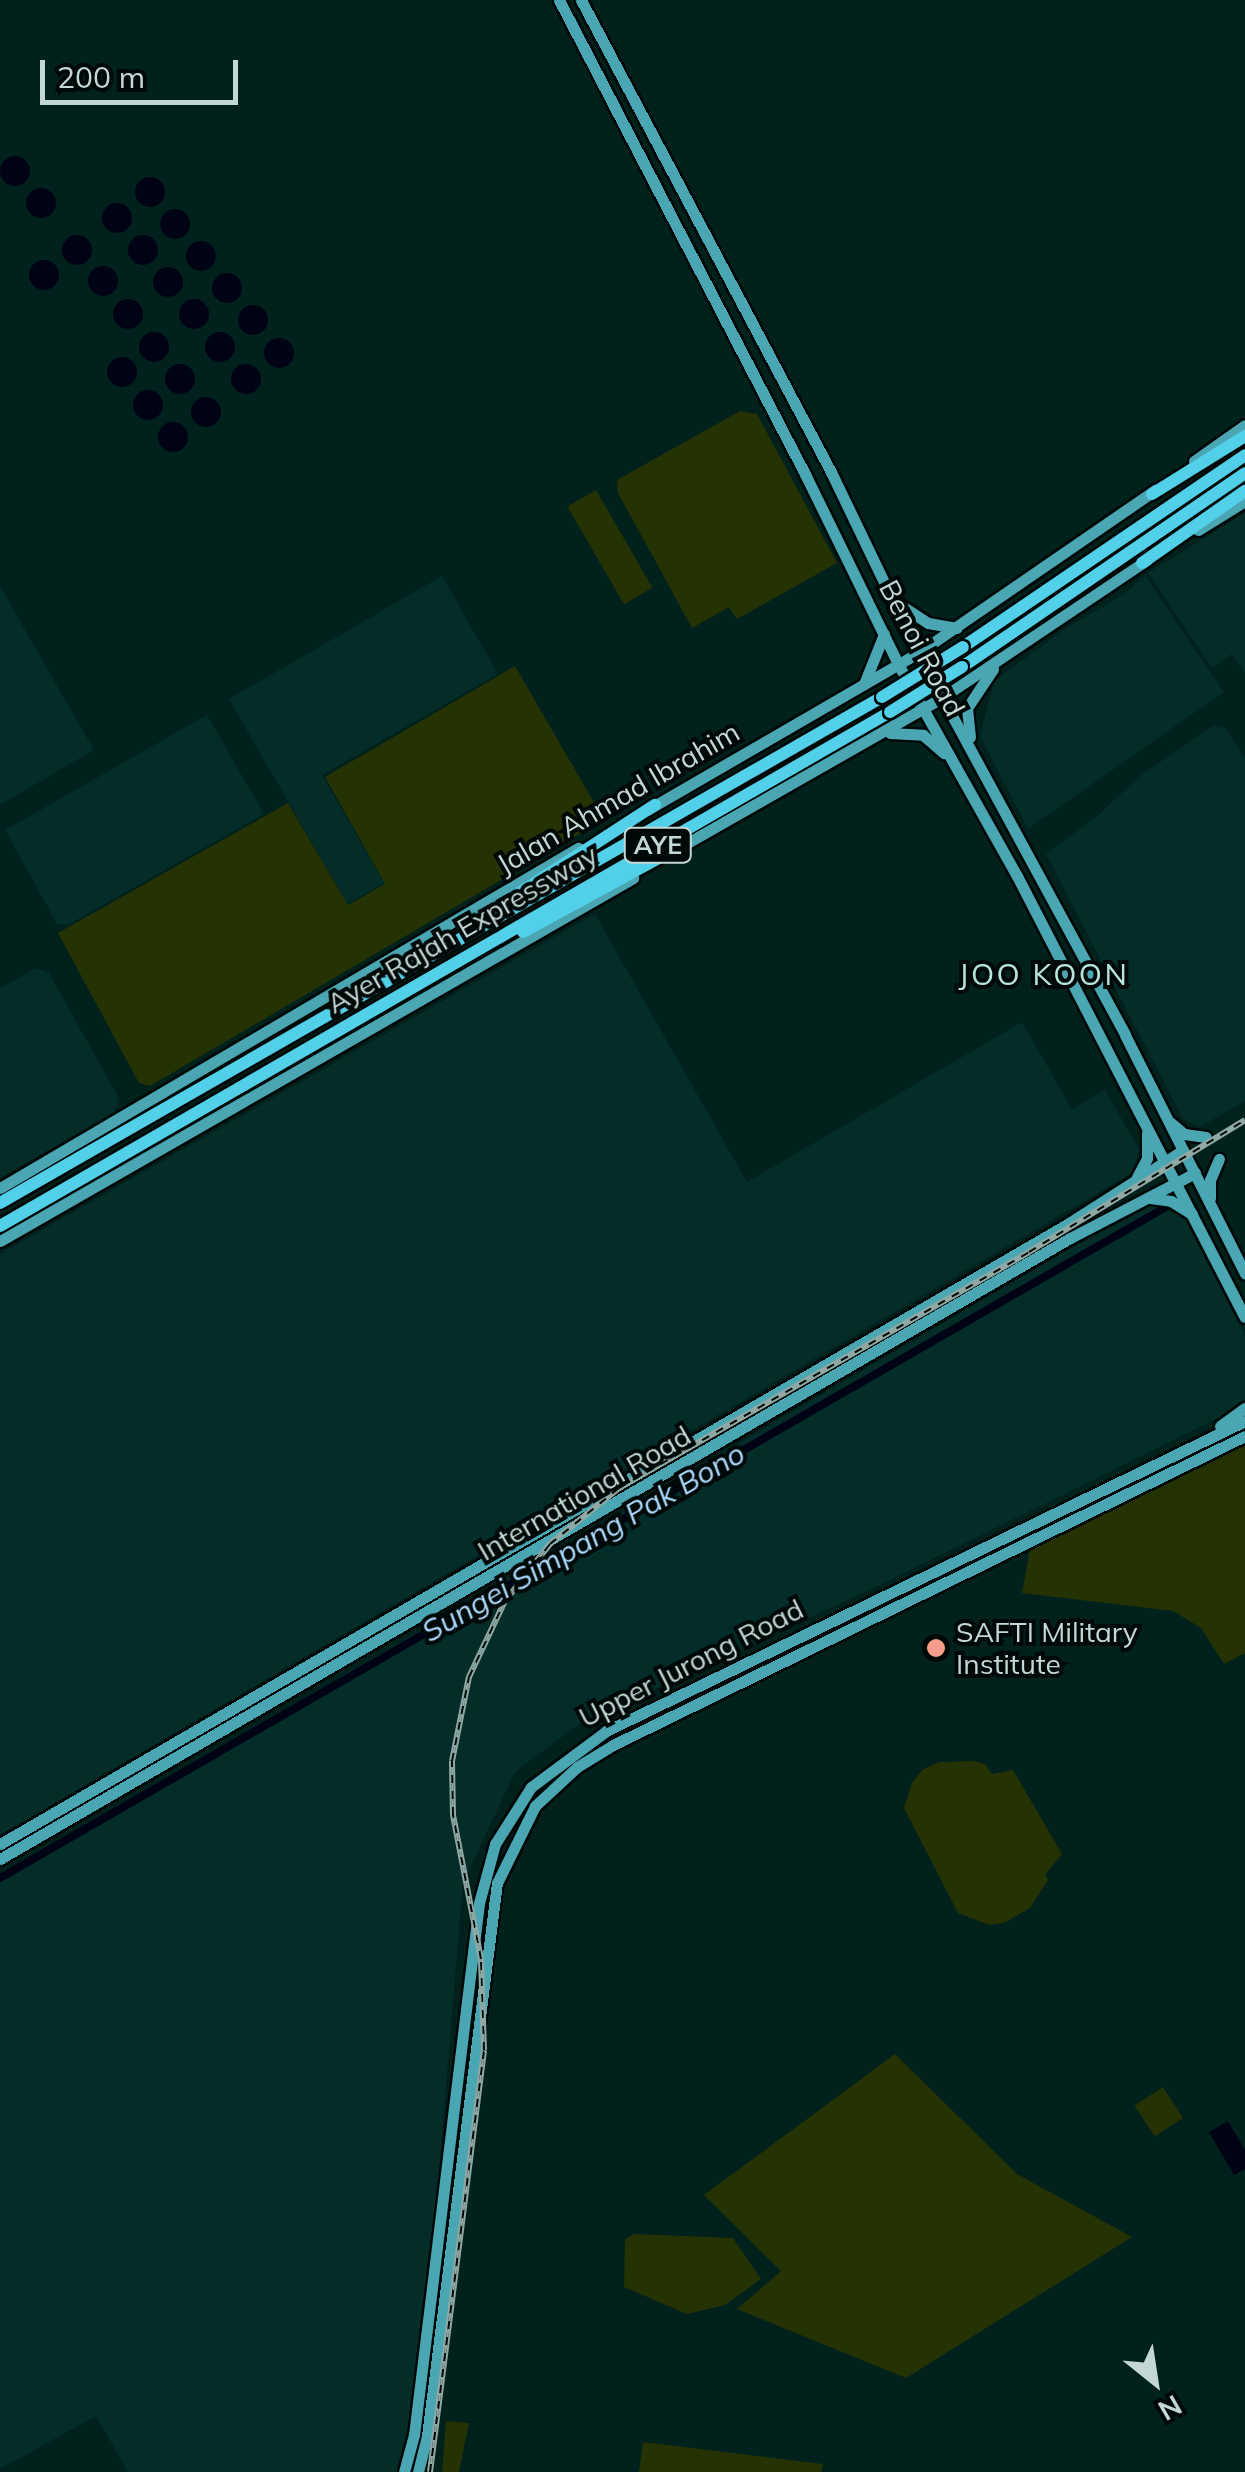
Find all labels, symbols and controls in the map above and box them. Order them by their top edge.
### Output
scale bar [45,40,242,102]
text: 200 m [57,58,145,96]
street label: Benoi Road [872,574,972,722]
street label: Jalan Ahmad Ibrahim [491,715,745,881]
road number: AYE [623,825,693,865]
street label: Ayer Rajah Expressway [321,838,603,1020]
district label: JOO KOON [959,956,1129,992]
street label: International Road [472,1418,696,1568]
water label: Sungei Simpang Pak Bono [415,1435,751,1649]
street label: Upper Jurong Road [573,1592,809,1734]
place label: SAFTI Military Institute [956,1615,1138,1681]
marker: SAFTI Military Institute [925,1637,947,1659]
north arrow [1105,2332,1205,2432]
text: N [1152,2388,1188,2429]

